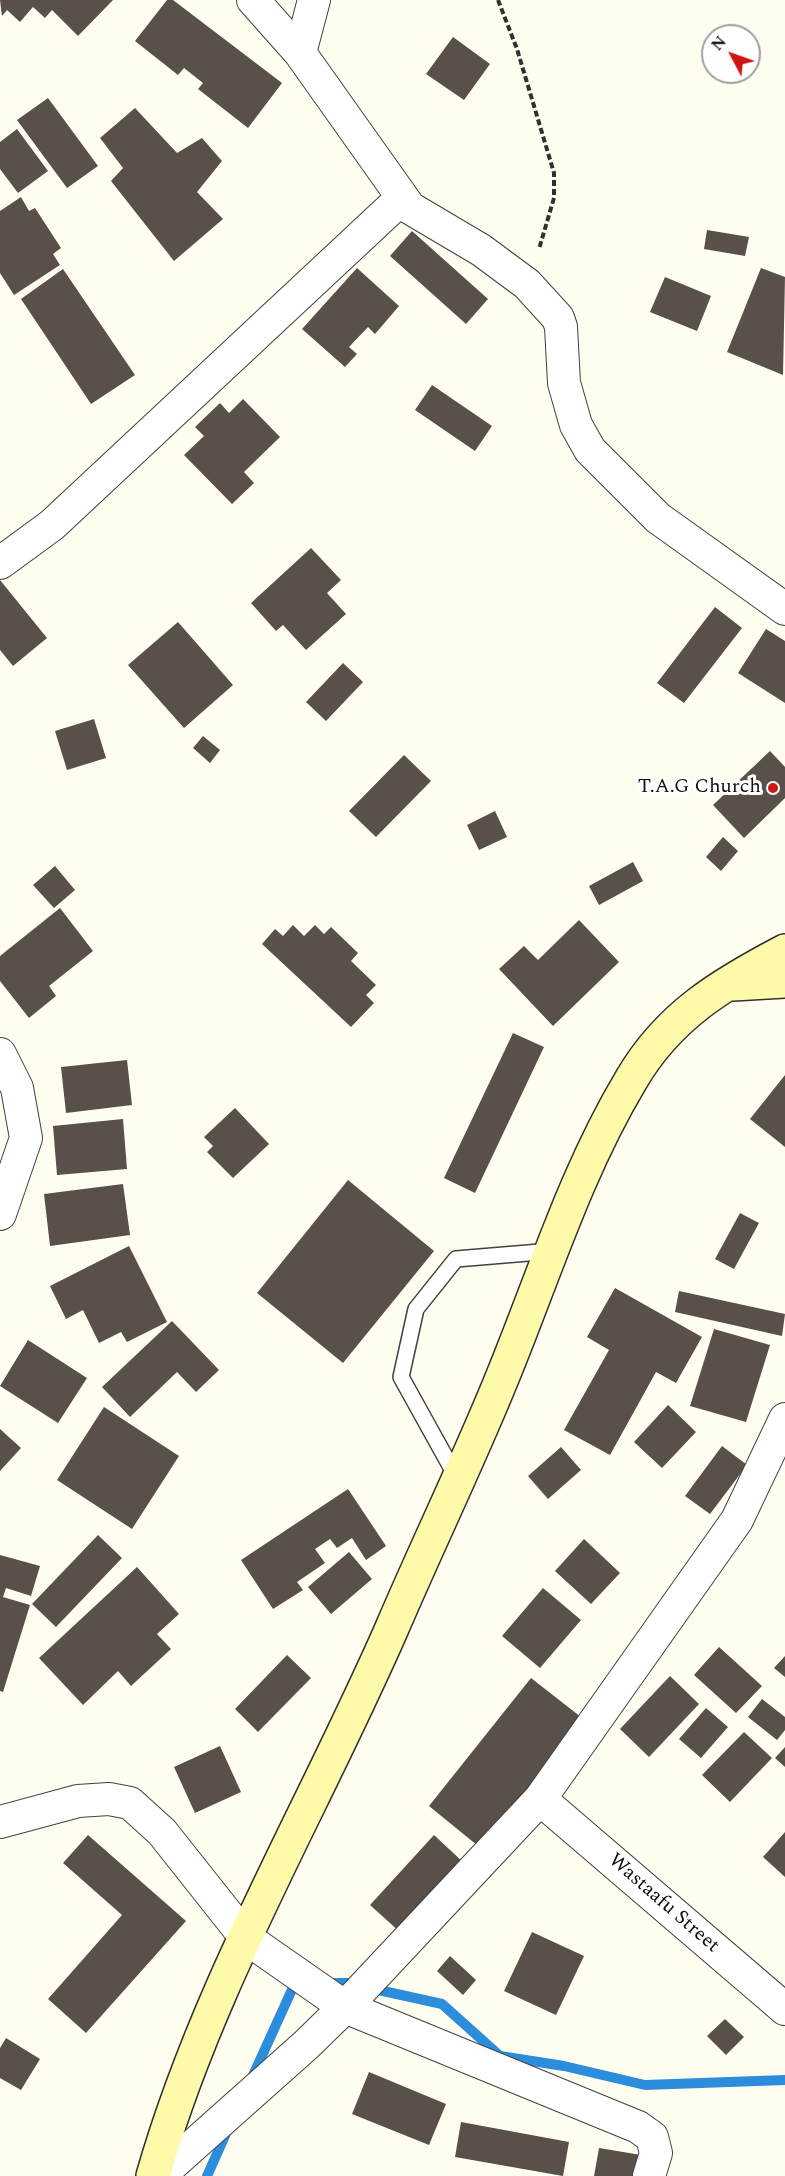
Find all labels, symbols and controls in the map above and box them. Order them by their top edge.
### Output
north arrow [701,24,761,84]
text: N [706,31,732,56]
place label: T.A.G Church [638,776,761,800]
marker: T.A.G Church [766,781,780,795]
street label: Wastaafu Street [603,1849,723,1959]

